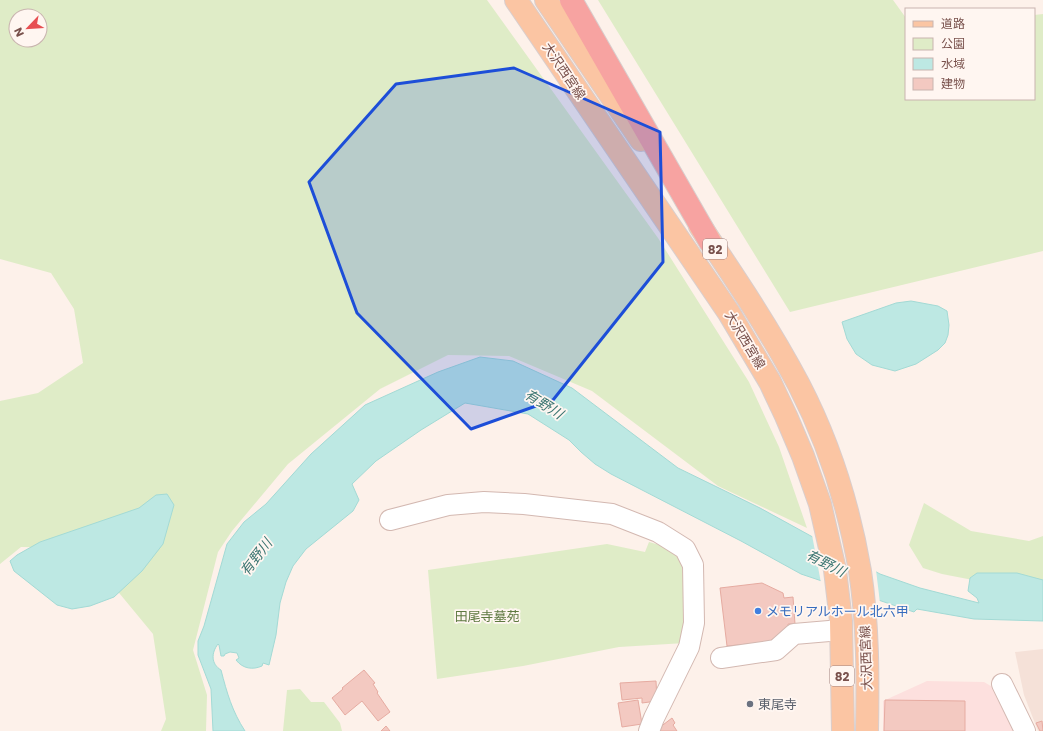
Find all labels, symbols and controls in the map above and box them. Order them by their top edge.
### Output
north arrow [8,8,48,48]
legend [905,8,1035,100]
text: 道路 [941,15,965,32]
text: N [10,25,28,39]
text: 公園 [941,35,965,52]
street label: 大沢西宮線 [538,39,590,103]
text: 水域 [941,55,965,72]
text: 建物 [941,75,965,92]
road number: 82 [703,239,727,259]
street label: 大沢西宮線 [720,307,770,373]
water label: 有野川 [521,384,569,425]
water label: 有野川 [235,533,278,580]
water label: 有野川 [803,545,851,582]
place label: メモリアルホール北六甲 [766,602,909,621]
marker: メモリアルホール北六甲 [753,606,763,616]
park label: 田尾寺墓苑 [454,607,520,626]
street label: 大沢西宮線 [855,625,877,691]
road number: 82 [830,666,854,686]
place label: 東尾寺 [758,695,797,714]
marker: 東尾寺 [745,699,755,709]

